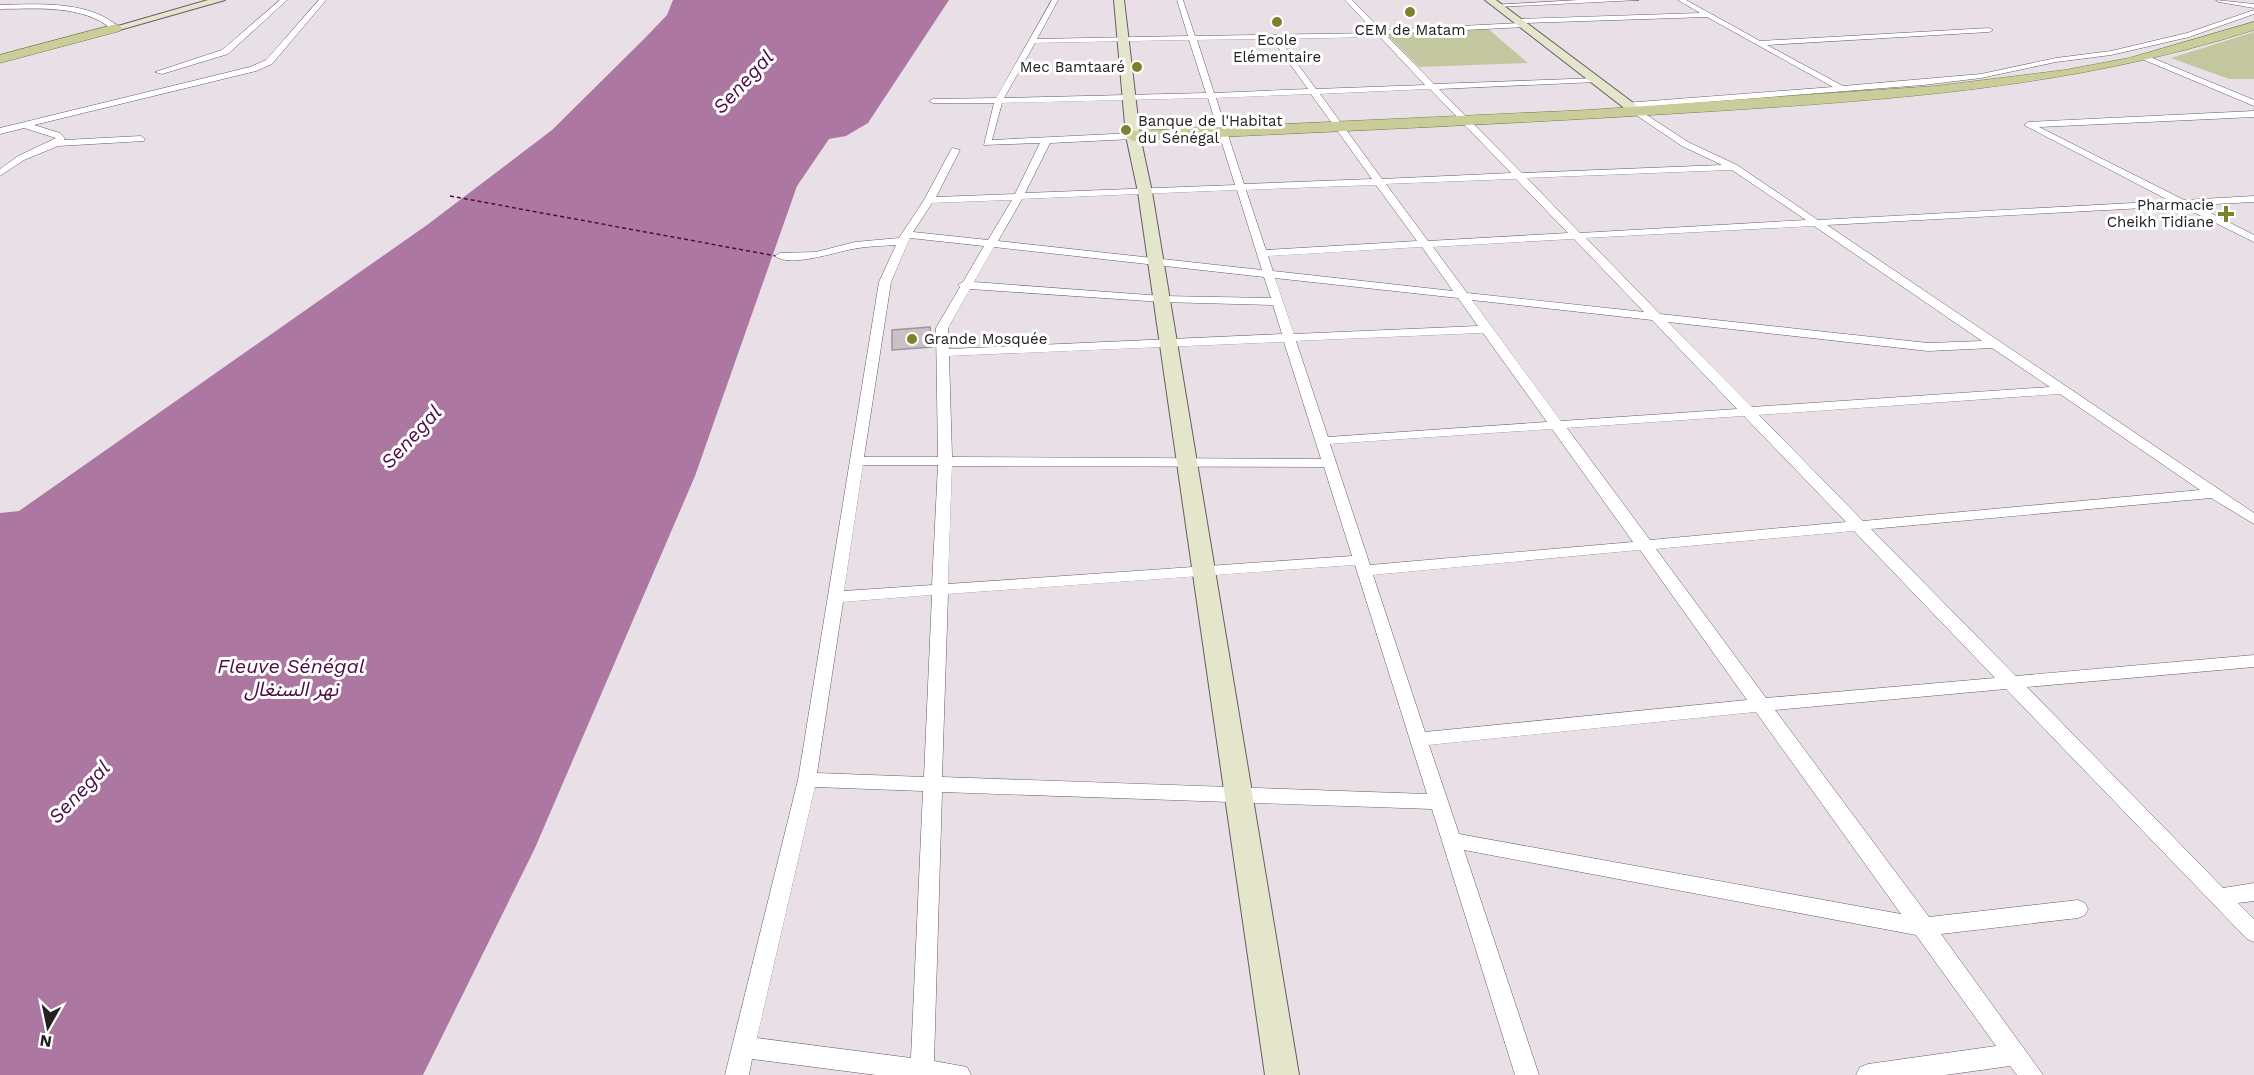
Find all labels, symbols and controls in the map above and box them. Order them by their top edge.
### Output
marker: CEM de Matam [1403,5,1417,19]
marker: Ecole Elémentaire [1270,15,1284,29]
place label: CEM de Matam [1355,21,1465,39]
place label: Ecole Elémentaire [1233,31,1321,66]
water label: Senegal [708,45,778,119]
place label: Mec Bamtaaré [1020,58,1125,76]
marker: Mec Bamtaaré [1130,60,1144,74]
place label: Banque de l'Habitat du Sénégal [1138,112,1283,147]
marker: Banque de l'Habitat du Sénégal [1119,123,1133,137]
place label: Pharmacie Cheikh Tidiane [2107,196,2214,231]
marker: Pharmacie Cheikh Tidiane [2219,207,2233,221]
place label: Grande Mosquée [924,330,1047,348]
marker: Grande Mosquée [905,332,919,346]
water label: Senegal [376,400,446,474]
water label: Fleuve Sénégal نهر السنغال [217,654,365,701]
water label: Senegal [43,756,115,828]
north arrow [18,997,78,1057]
text: N [38,1031,53,1052]

